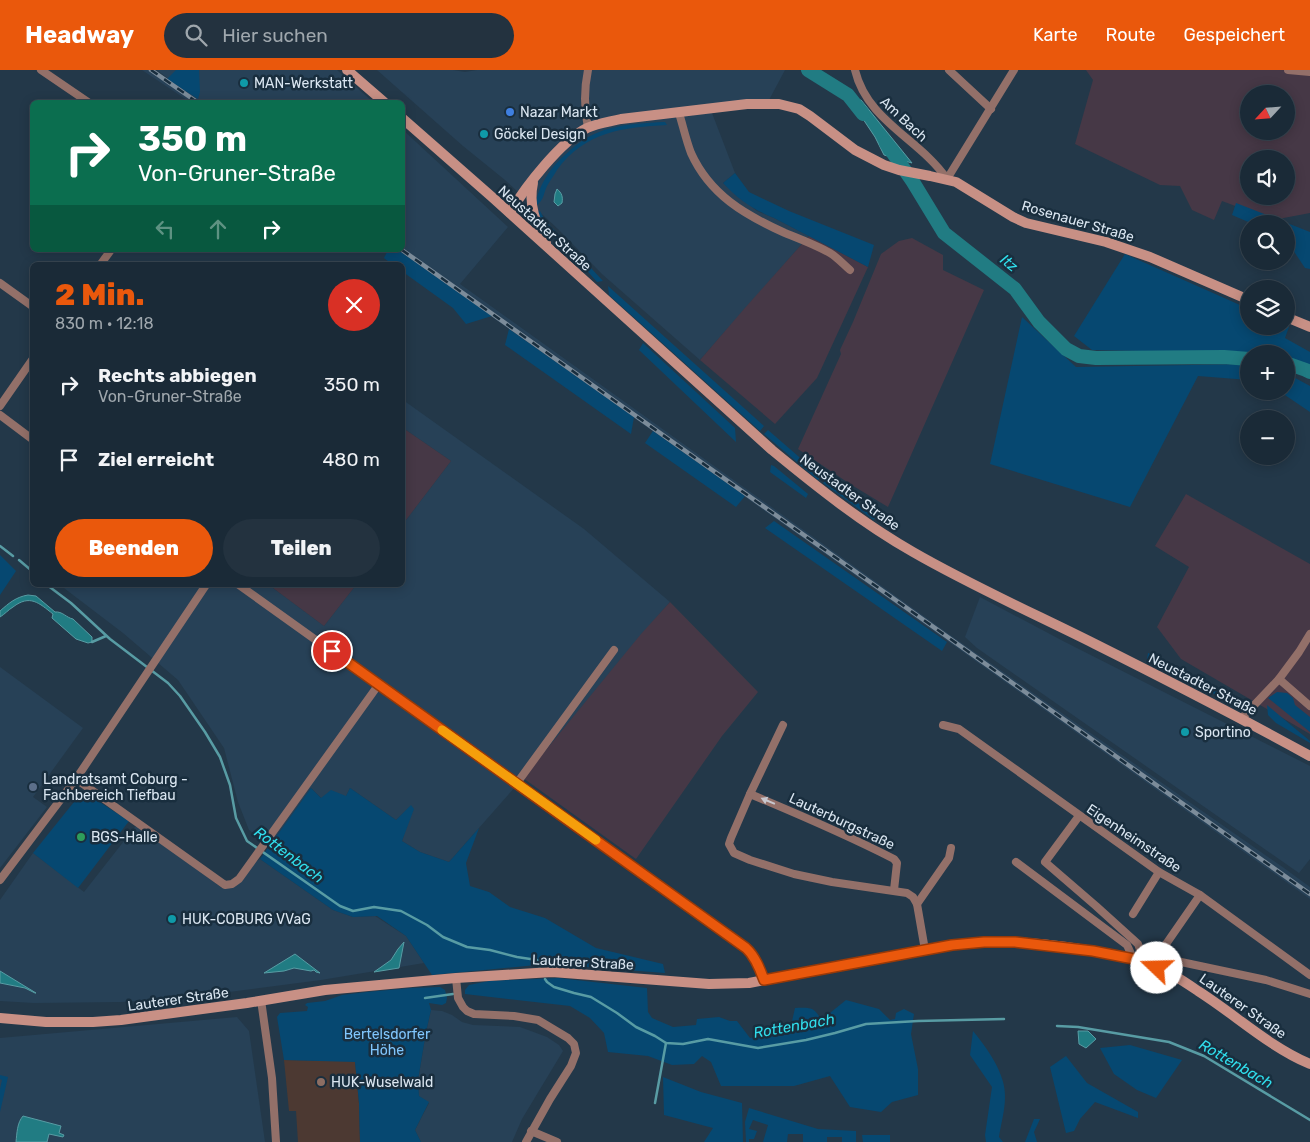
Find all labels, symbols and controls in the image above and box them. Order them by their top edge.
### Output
search box [164,13,514,58]
text: Headway [25,21,134,49]
icon: search [182,21,210,49]
text: Hier suchen [222,24,328,47]
text: Karte [1033,24,1077,46]
text: Route [1105,24,1155,46]
text: Gespeichert [1183,24,1285,46]
place label: MAN-Werkstatt [254,75,354,92]
marker: MAN-Werkstatt [238,77,250,89]
north arrow [1240,85,1295,140]
map controls [1240,85,1295,465]
street label: Am Bach [876,93,931,146]
place label: Nazar Markt [520,104,598,121]
marker: Nazar Markt [504,106,516,118]
text: 350 m [138,118,247,160]
icon: right [55,120,120,185]
place label: Göckel Design [494,126,586,143]
marker: Göckel Design [478,128,490,140]
button: sound [1240,150,1295,205]
text: Von-Gruner-Straße [138,160,336,187]
street label: Neustadter Straße [495,182,595,275]
street label: Rosenauer Straße [1020,197,1136,246]
icon: left [151,215,179,243]
icon: ahead [204,215,232,243]
icon: right [257,215,285,243]
button: search [1240,215,1295,270]
water label: Itz [997,251,1022,276]
text: 2 Min. [55,277,144,313]
button: close [328,279,380,331]
button: layers [1240,280,1295,335]
text: 830 m · 12:18 [55,314,154,333]
button: + [1240,345,1295,400]
text: Rechts abbiegen [98,364,257,387]
icon: right [55,371,83,399]
text: 350 m [324,373,380,396]
text: Von-Gruner-Straße [98,387,242,406]
button: − [1240,410,1295,465]
icon: arrive [55,446,83,474]
text: Ziel erreicht [98,448,214,471]
text: 480 m [323,448,380,471]
street label: Neustadter Straße [796,450,903,535]
button: Beenden [55,519,213,577]
button: Teilen [223,519,380,577]
pin [311,630,353,672]
icon: arrive [318,637,346,665]
street label: Neustadter Straße [1146,650,1260,719]
place label: Sportino [1195,724,1251,741]
marker: Sportino [1179,726,1191,738]
place label: Landratsamt Coburg - Fachbereich Tiefbau [43,771,188,804]
marker: Landratsamt Coburg - Fachbereich Tiefbau [27,781,39,793]
street label: Lauterburgstraße [786,790,897,853]
one-way arrow [761,797,775,805]
street label: Eigenheimstraße [1083,801,1184,876]
water label: Rottenbach [251,823,327,887]
place label: BGS-Halle [91,829,158,846]
marker: BGS-Halle [75,831,87,843]
place label: HUK-COBURG VVaG [182,911,311,928]
marker: HUK-COBURG VVaG [166,913,178,925]
position arrow [1130,941,1182,993]
street label: Lauterer Straße [532,951,635,974]
street label: Lauterer Straße [1196,970,1289,1043]
street label: Lauterer Straße [126,984,230,1015]
water label: Rottenbach [752,1010,836,1042]
park label: Bertelsdorfer Höhe [344,1026,431,1059]
water label: Rottenbach [1196,1036,1276,1092]
place label: HUK-Wuselwald [331,1074,433,1091]
marker: HUK-Wuselwald [315,1076,327,1088]

